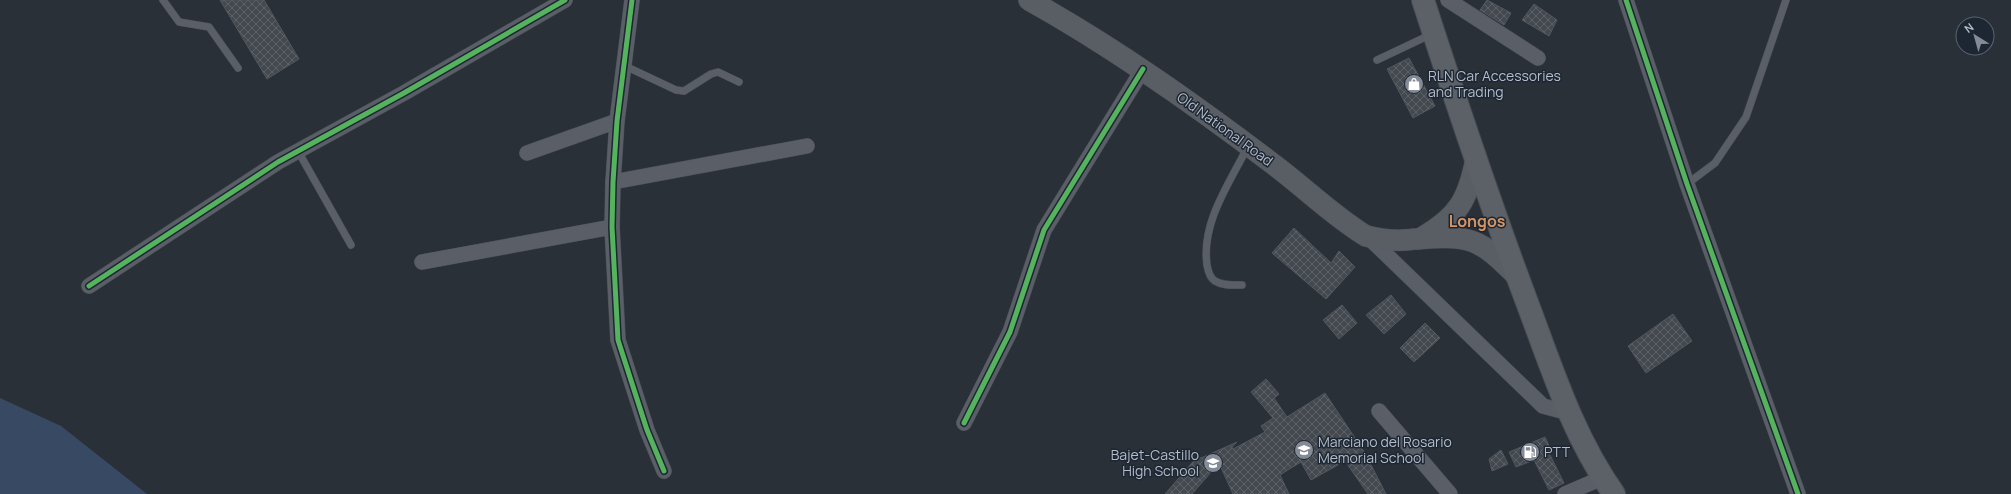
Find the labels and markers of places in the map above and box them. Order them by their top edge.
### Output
place label: RLN Car Accessories and Trading [1428,66,1561,101]
shop icon: RLN Car Accessories and Trading [1403,73,1425,95]
place label: Marciano del Rosario Memorial School [1318,432,1452,467]
school or university icon: Marciano del Rosario Memorial School [1293,439,1315,461]
fuel station icon: PTT [1519,441,1541,463]
place label: PTT [1544,442,1571,461]
place label: Bajet-Castillo High School [1111,445,1199,480]
school or university icon: Bajet-Castillo High School [1202,452,1224,474]

